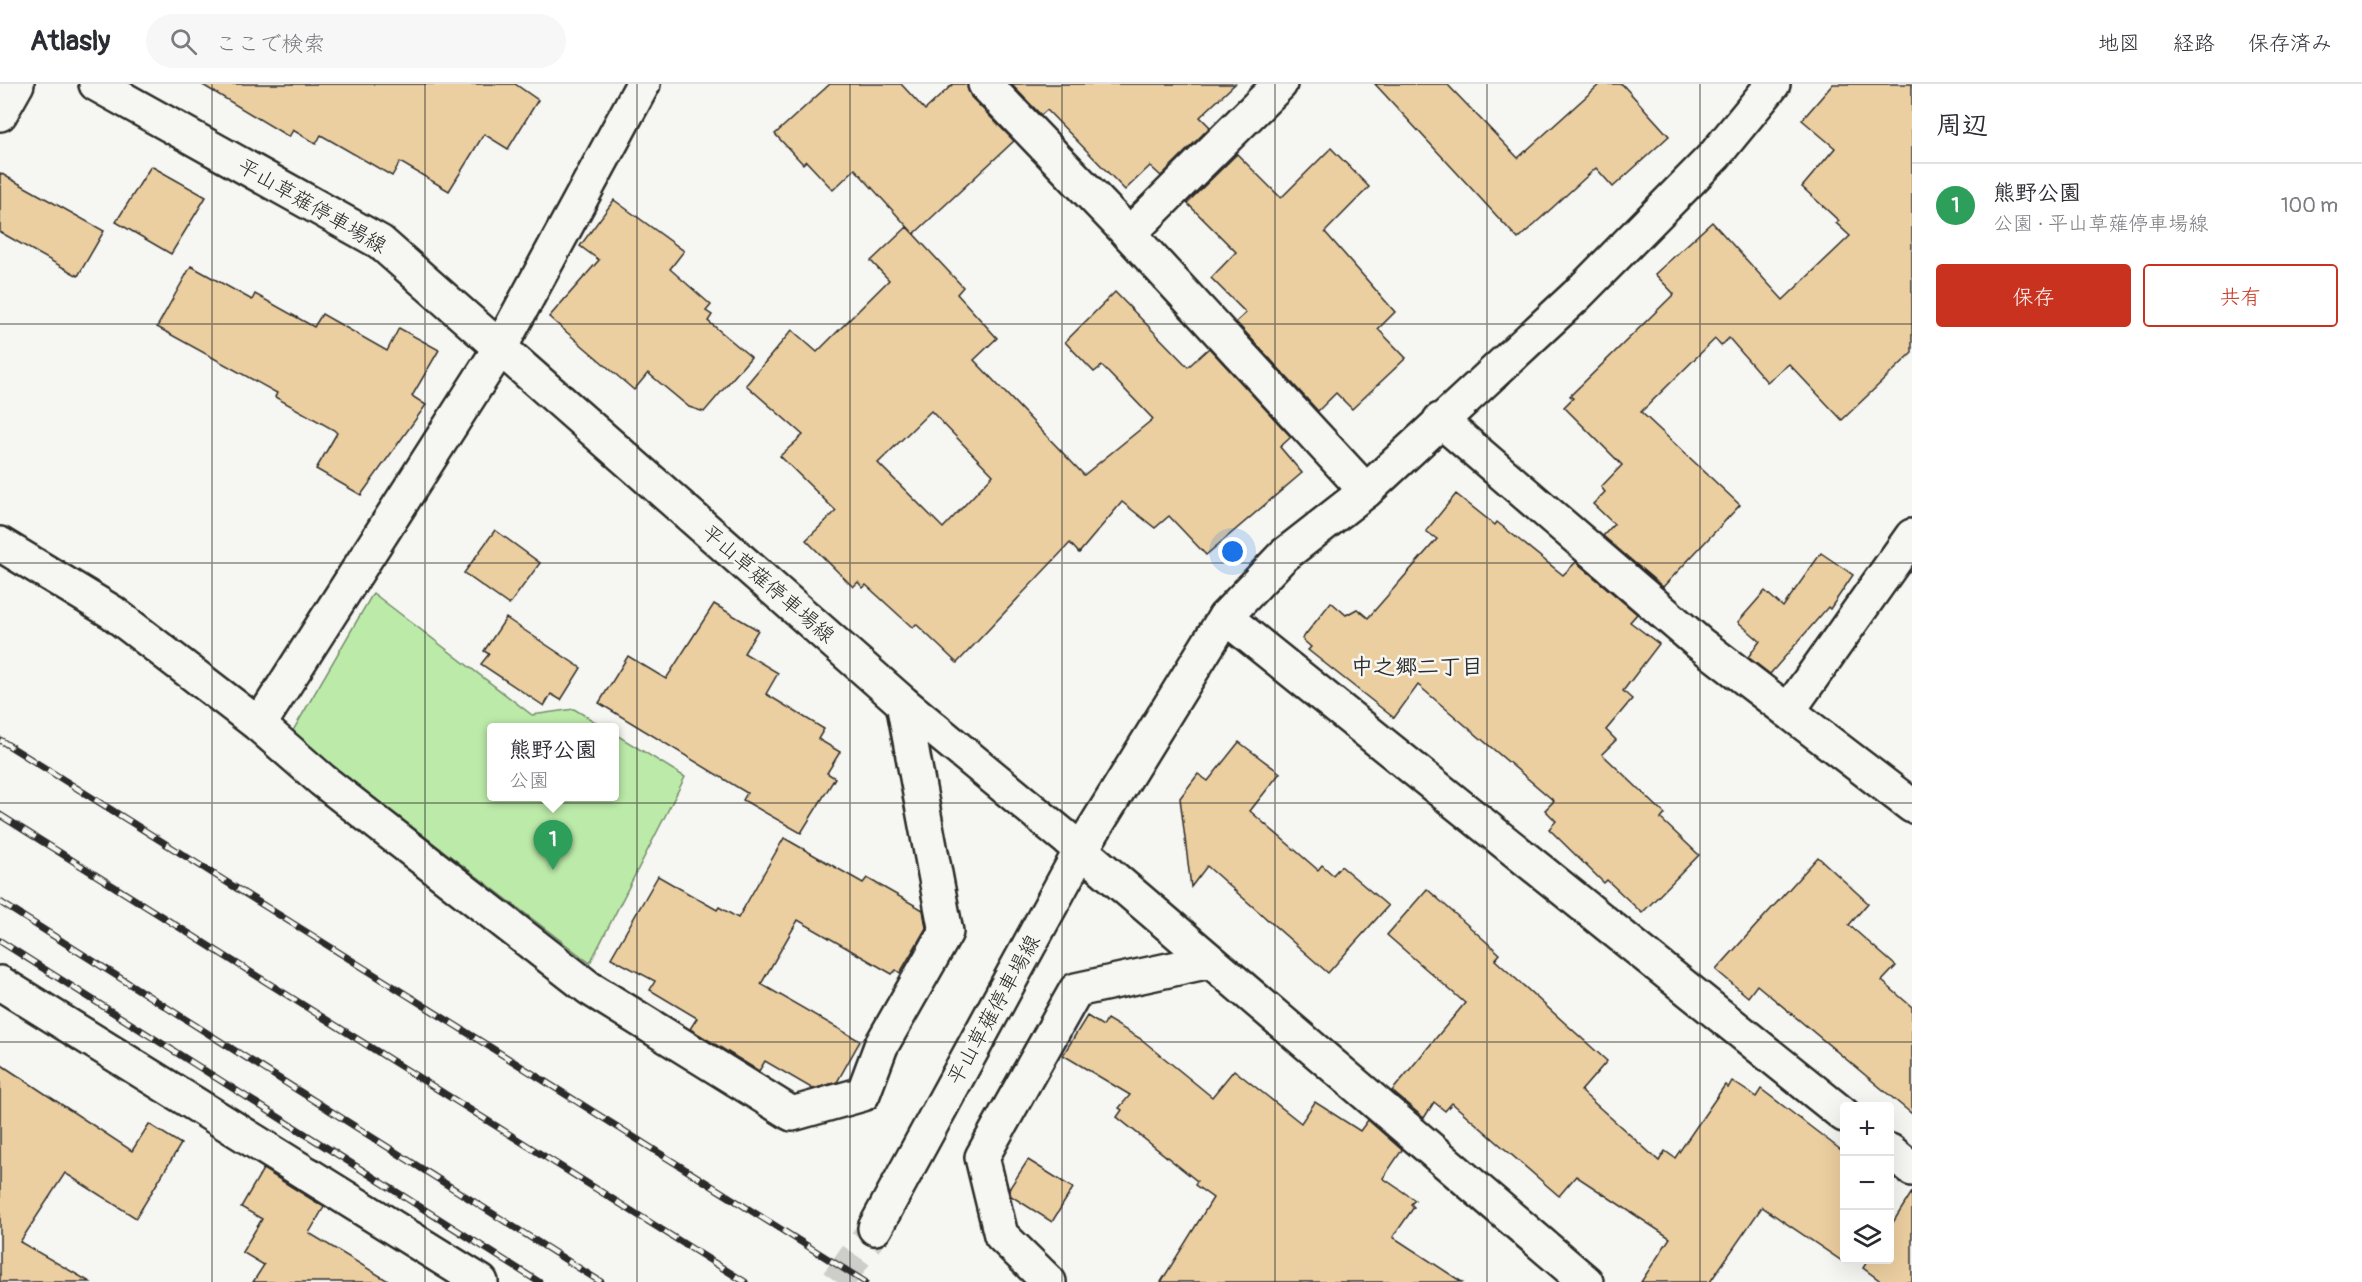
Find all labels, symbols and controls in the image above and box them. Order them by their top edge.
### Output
search box [146,14,566,68]
text: Atlasly [30,24,110,59]
icon: search [167,25,200,58]
text: ここで検索 [215,30,325,58]
text: 地図 [2098,30,2140,57]
text: 経路 [2173,30,2215,57]
text: 保存済み [2248,30,2332,57]
text: 周辺 [1936,110,1988,142]
street label: 平山草薙停車場線 [233,152,391,260]
text: 熊野公園 [1993,179,2081,207]
text: 1 [1952,193,1959,218]
text: 100 m [2281,193,2338,218]
text: 公園 · 平山草薙停車場線 [1993,211,2208,236]
button: 保存 [1936,264,2131,327]
button: 共有 [2143,264,2338,327]
street label: 平山草薙停車場線 [696,519,840,649]
your location [1218,537,1247,566]
district label: 中之郷二丁目 [1351,653,1483,681]
popup [487,723,619,801]
text: 熊野公園 [509,736,597,764]
text: 公園 [509,768,549,793]
pin: 1 [534,820,572,870]
street label: 平山草薙停車場線 [941,930,1047,1090]
map controls [1840,1102,1894,1264]
button: + [1840,1102,1894,1156]
button: − [1840,1156,1894,1210]
button: layers [1840,1210,1894,1264]

